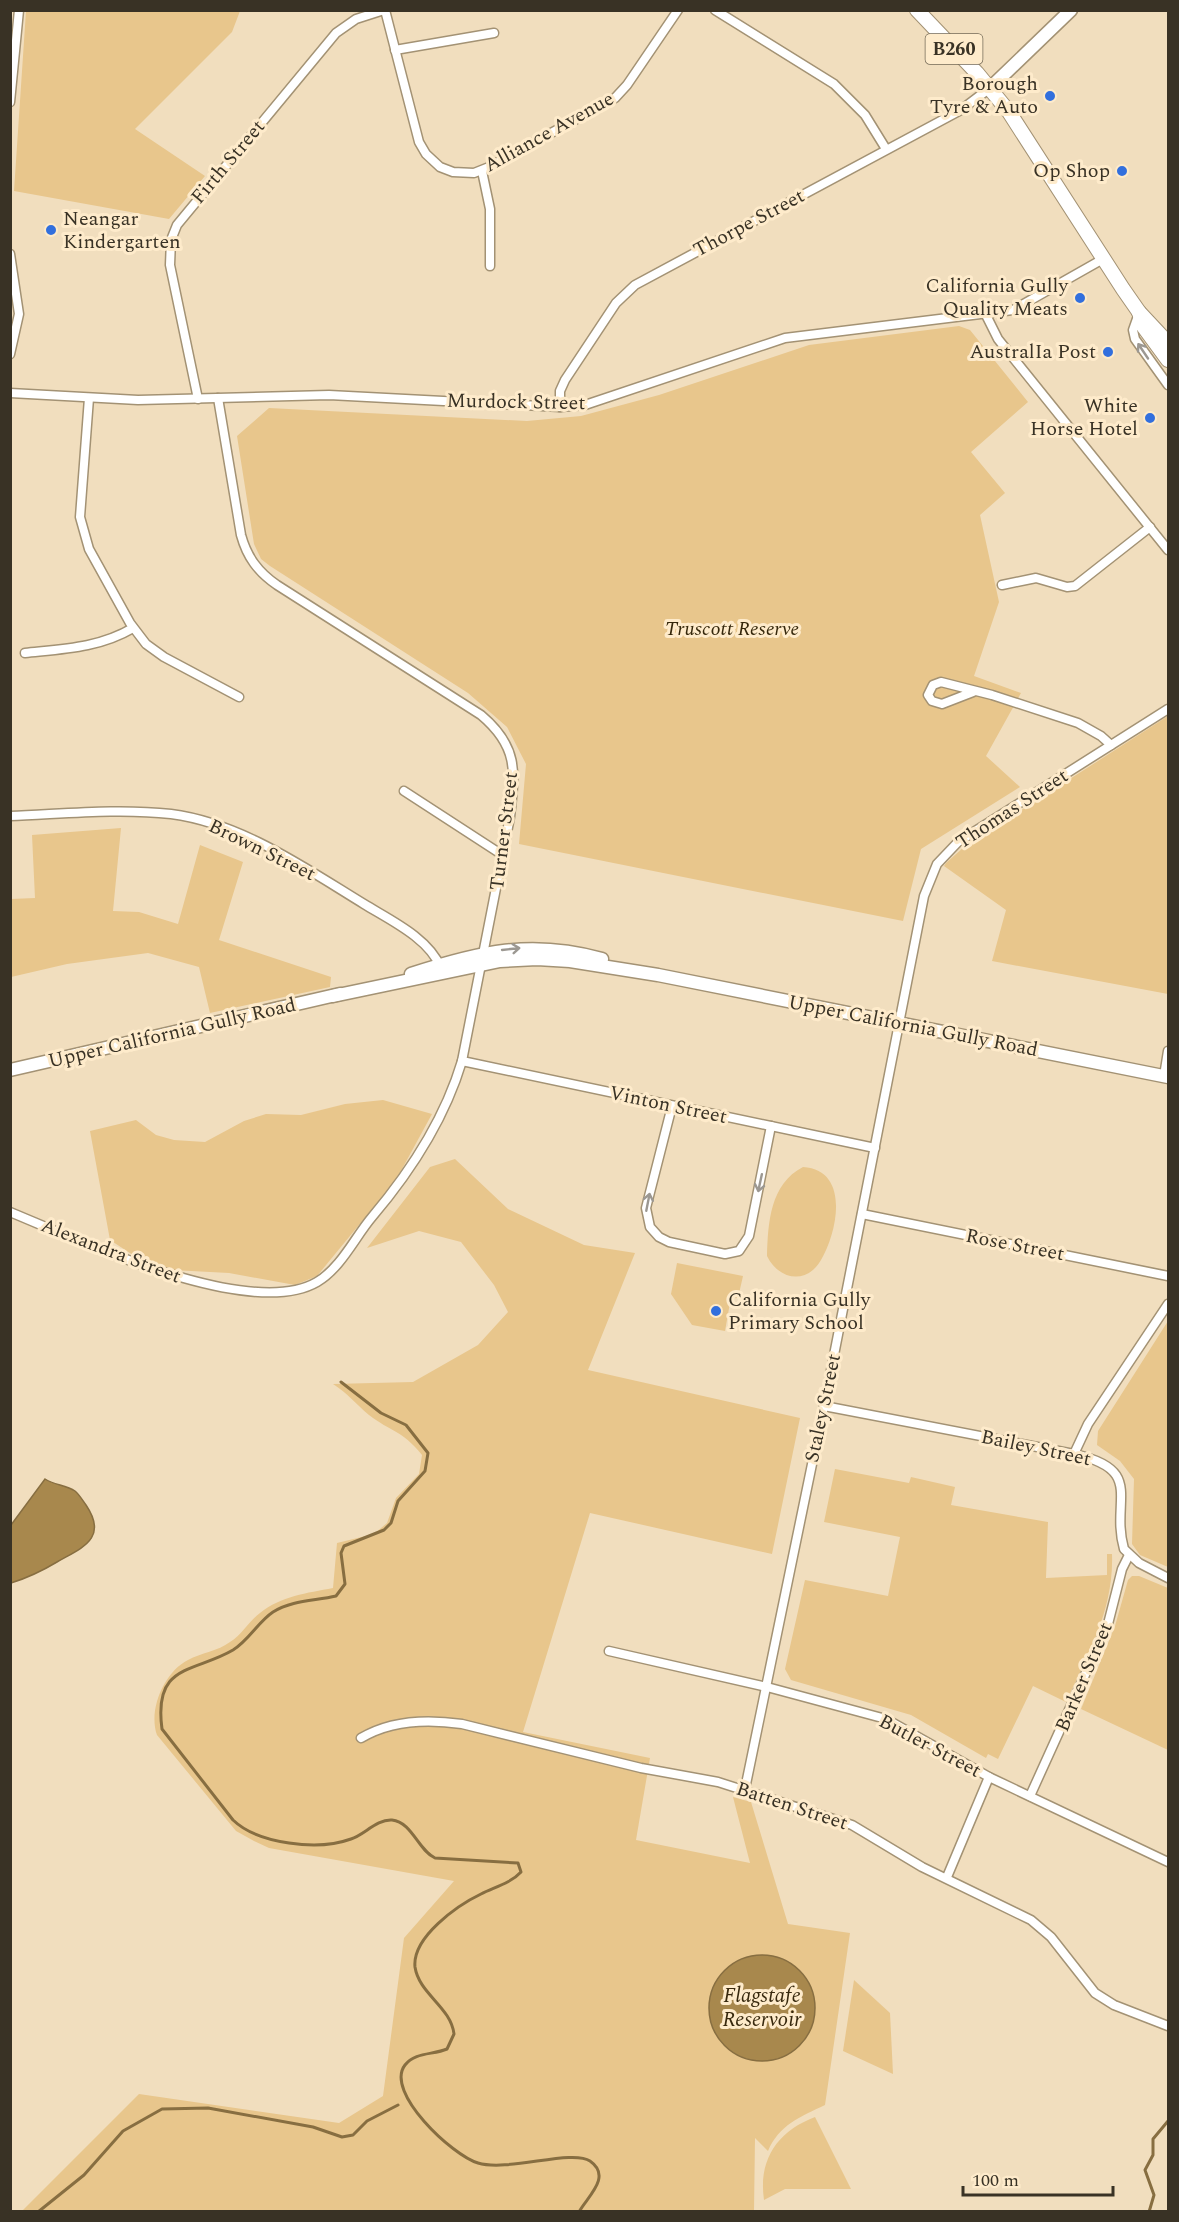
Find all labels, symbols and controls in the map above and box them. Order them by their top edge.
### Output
road number: B260 [926,34,982,64]
place label: Borough Tyre & Auto [930,69,1038,122]
street label: Alliance Avenue [479,84,619,180]
marker: Borough Tyre & Auto [1043,89,1057,103]
street label: Firth Street [184,113,272,211]
place label: Op Shop [1033,156,1110,186]
marker: Op Shop [1115,164,1129,178]
street label: Thorpe Street [688,181,810,265]
place label: Neangar Kindergarten [63,204,181,257]
marker: Neangar Kindergarten [44,223,58,237]
place label: California Gully Quality Meats [926,271,1069,324]
marker: California Gully Quality Meats [1073,291,1087,305]
place label: AustralIa Post [970,337,1096,367]
one-way arrow [1137,344,1149,360]
marker: AustralIa Post [1101,345,1115,359]
street label: Murdock Street [446,386,586,418]
place label: White Horse Hotel [1030,391,1138,444]
marker: White Horse Hotel [1143,411,1157,425]
park label: Truscott Reserve [665,614,799,644]
street label: Thomas Street [950,761,1074,857]
street label: Turner Street [482,770,526,892]
street label: Brown Street [203,811,321,889]
one-way arrow [501,943,521,954]
street label: Upper California Gully Road [786,987,1040,1065]
street label: Upper California Gully Road [45,990,299,1076]
street label: Vinton Street [606,1078,730,1132]
one-way arrow [753,1174,765,1193]
one-way arrow [643,1192,654,1212]
street label: Alexandra Street [36,1210,186,1292]
street label: Rose Street [963,1221,1067,1269]
place label: California Gully Primary School [728,1285,872,1338]
marker: California Gully Primary School [709,1304,723,1318]
street label: Staley Street [797,1351,849,1465]
street label: Bailey Street [978,1422,1094,1474]
street label: Barker Street [1047,1617,1121,1737]
street label: Butler Street [873,1706,987,1786]
street label: Batten Street [732,1774,852,1838]
water label: Flagstafe Reservoir [722,1980,802,2036]
scale bar [963,2159,1113,2197]
text: 100 m [972,2167,1019,2194]

